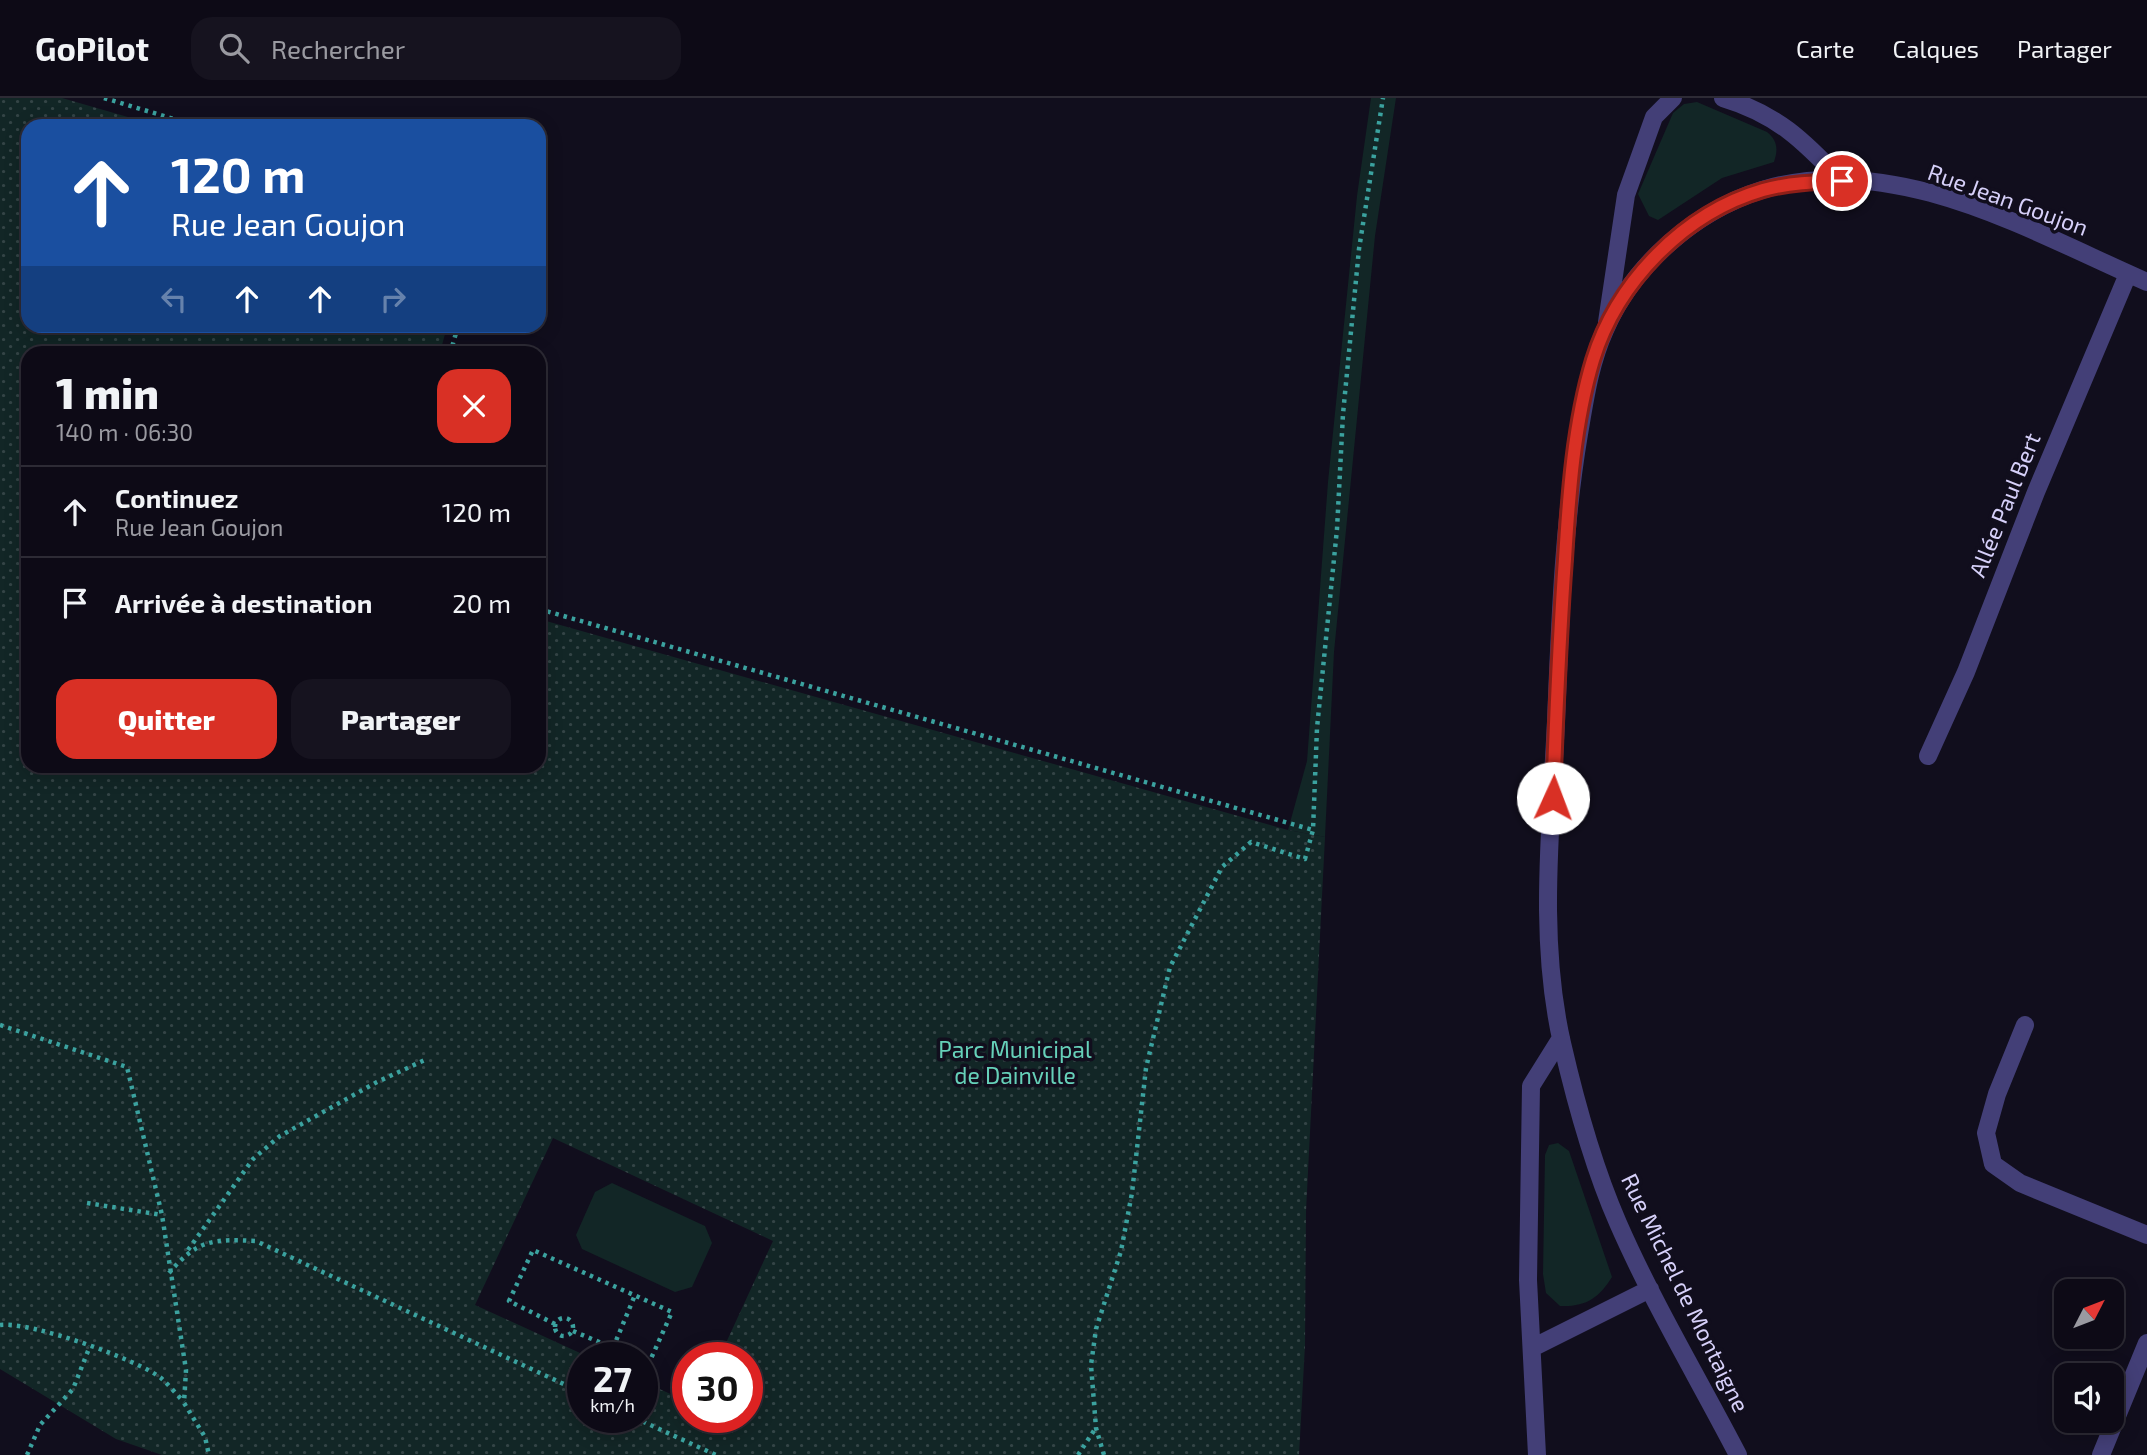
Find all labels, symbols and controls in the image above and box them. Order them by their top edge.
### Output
search box [191,17,681,80]
text: GoPilot [35,28,149,68]
icon: search [215,29,253,67]
text: Rechercher [271,33,405,64]
text: Carte [1796,34,1855,63]
text: Calques [1893,34,1979,63]
text: Partager [2017,34,2112,63]
text: 120 m [171,144,305,203]
icon: ahead [56,147,147,238]
pin [1812,151,1872,211]
street label: Rue Jean Goujon [1924,157,2092,241]
icon: arrive [1823,162,1861,200]
text: Rue Jean Goujon [171,204,405,242]
icon: left [155,280,193,318]
icon: ahead [228,280,266,318]
icon: ahead [301,280,339,318]
icon: right [374,280,412,318]
text: 1 min [56,367,159,417]
button: close [437,369,511,443]
text: 140 m · 06:30 [56,418,193,446]
street label: Allée Paul Bert [1962,428,2046,581]
text: Continuez [115,482,238,513]
icon: ahead [56,493,94,531]
text: 120 m [442,496,511,527]
text: Rue Jean Goujon [115,513,283,541]
icon: arrive [56,584,94,622]
text: Arrivée à destination [115,587,372,618]
text: 20 m [452,587,511,618]
button: Quitter [56,679,277,759]
button: Partager [291,679,511,759]
position arrow [1516,761,1590,835]
park label: Parc Municipal de Dainville [938,1035,1092,1089]
street label: Rue Michel de Montaigne [1616,1169,1756,1416]
north arrow [2054,1279,2124,1349]
map controls [2054,1279,2124,1433]
speed limit sign: 30 [672,1342,763,1433]
text: 27 [593,1357,632,1399]
button: sound [2054,1363,2124,1433]
text: km/h [590,1394,635,1416]

